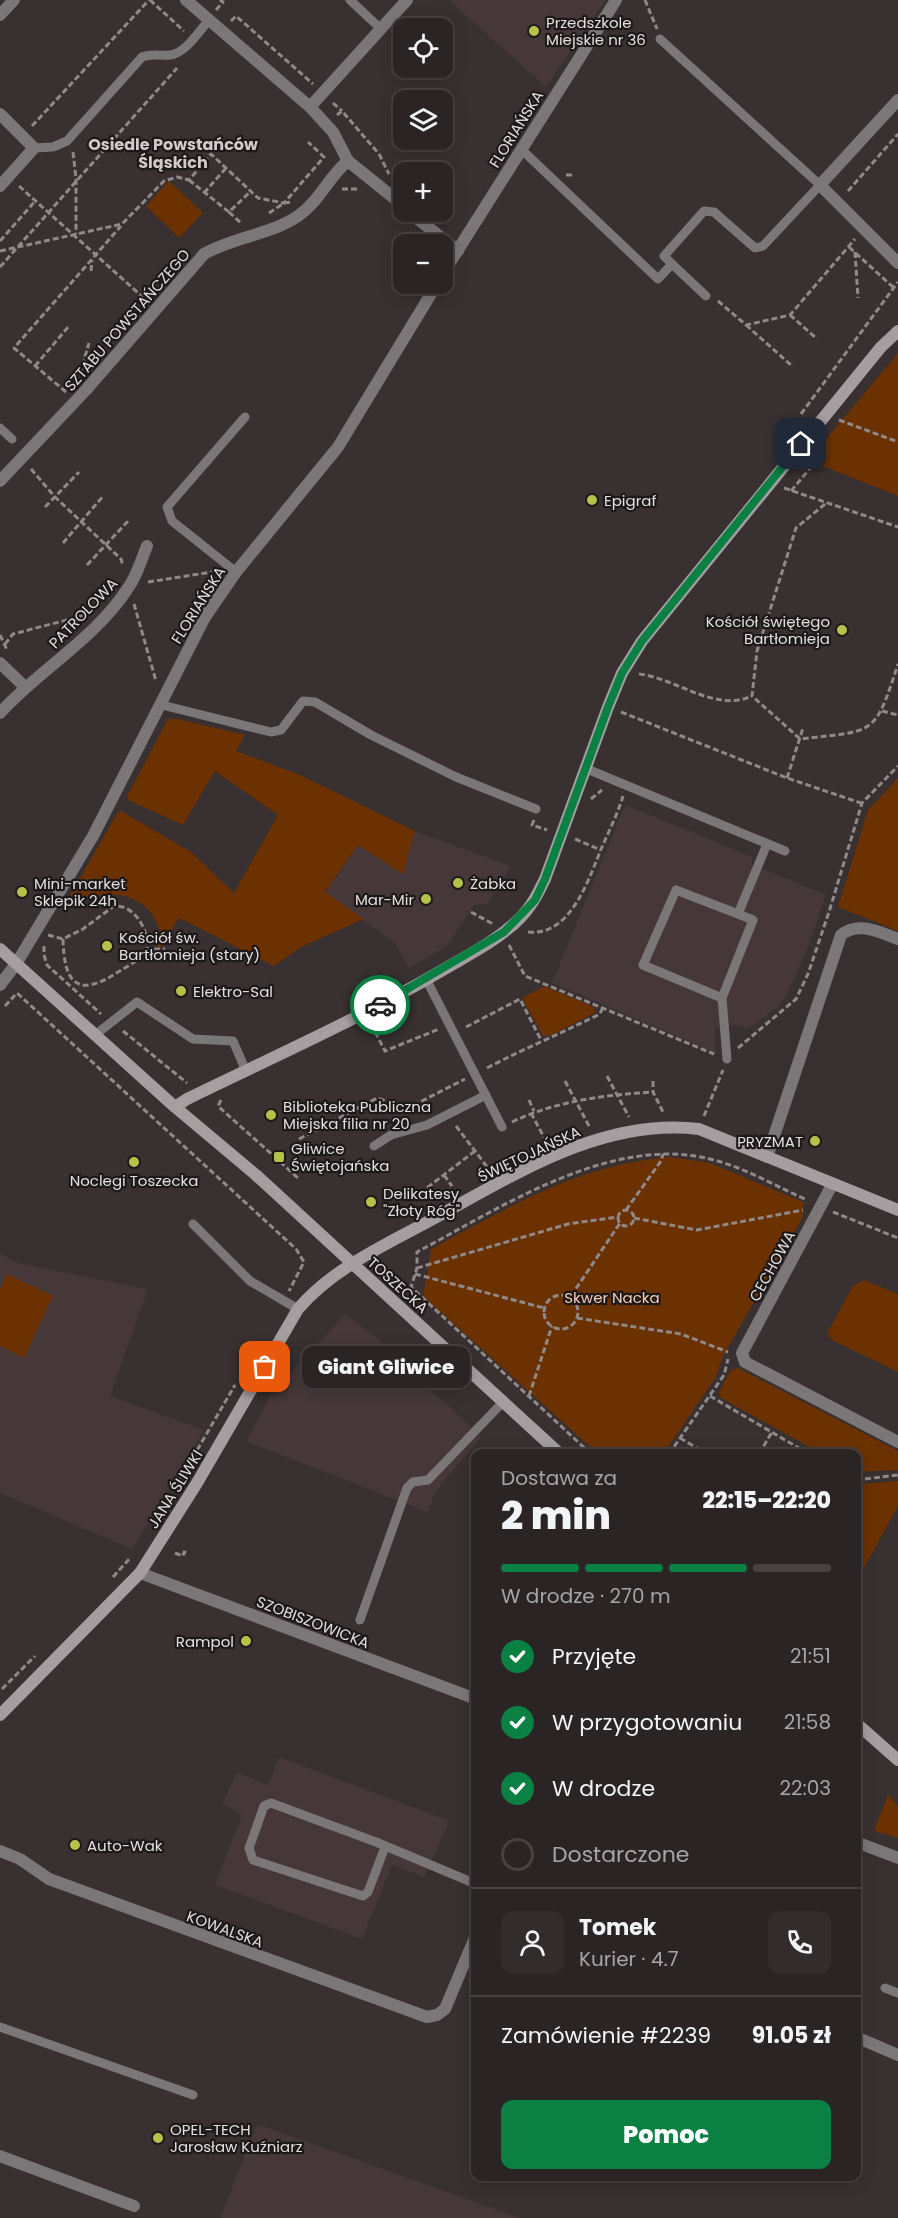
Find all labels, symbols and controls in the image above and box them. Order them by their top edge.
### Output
place label: Przedszkole Miejskie nr 36 [546,12,646,50]
map controls [393,18,453,294]
button: locate [393,18,453,78]
marker: Przedszkole Miejskie nr 36 [527,24,541,38]
street label: FLORIAŃSKA [484,86,548,172]
button: layers [393,90,453,150]
district label: Osiedle Powstańców Śląskich [88,133,258,174]
button: + [393,162,453,222]
button: − [393,234,453,294]
street label: SZTABU POWSTAŃCZEGO [59,244,195,396]
pin [775,418,826,469]
icon: home [784,427,817,460]
place label: Epigraf [604,490,656,511]
marker: Epigraf [585,493,599,507]
street label: FLORIAŃSKA [166,562,230,648]
street label: PATROLOWA [44,573,122,653]
place label: Kościół świętego Bartłomieja [706,611,830,649]
marker: Kościół świętego Bartłomieja [835,623,849,637]
place label: Mini-market Sklepik 24h [34,873,126,911]
place label: Żabka [470,873,516,894]
marker: Żabka [451,876,465,890]
marker: Mini-market Sklepik 24h [15,885,29,899]
place label: Mar-Mir [355,889,414,910]
marker: Mar-Mir [419,892,433,906]
place label: Kościół św. Bartłomieja (stary) [119,927,260,965]
marker: Kościół św. Bartłomieja (stary) [100,939,114,953]
courier [350,975,410,1035]
place label: Elektro-Sal [193,981,273,1002]
marker: Elektro-Sal [174,984,188,998]
icon: car [364,989,397,1022]
place label: Biblioteka Publiczna Miejska filia nr 20 [283,1096,431,1134]
marker: Biblioteka Publiczna Miejska filia nr 20 [264,1108,278,1122]
street label: ŚWIĘTOJAŃSKA [474,1121,584,1187]
place label: PRYZMAT [737,1131,803,1152]
marker: PRYZMAT [808,1134,822,1148]
place label: Gliwice Świętojańska [291,1138,389,1176]
marker: Gliwice Świętojańska [272,1150,286,1164]
marker: Noclegi Toszecka [127,1155,141,1169]
place label: Noclegi Toszecka [70,1170,198,1191]
place label: Delikatesy "Złoty Róg" [383,1183,460,1221]
marker: Delikatesy "Złoty Róg" [364,1195,378,1209]
street label: CECHOWA [744,1227,800,1305]
street label: TOSZECKA [363,1252,433,1318]
park label: Skwer Nacka [564,1287,660,1308]
pin [239,1341,290,1392]
callout: Giant Gliwice [301,1346,469,1388]
icon: bag [248,1350,281,1383]
text: Giant Gliwice [318,1353,454,1381]
street label: JANA ŚLIWKI [143,1446,207,1532]
text: Dostawa za [501,1464,617,1492]
text: 22:15–22:20 [703,1485,831,1516]
text: 2 min [501,1488,611,1543]
text: W drodze · 270 m [501,1582,671,1610]
street label: SZOBISZOWICKA [254,1591,372,1653]
place label: Rampol [176,1631,234,1652]
marker: Rampol [239,1634,253,1648]
icon: check [501,1640,534,1673]
text: Przyjęte [552,1641,636,1672]
text: 21:51 [790,1642,831,1670]
icon: check [501,1706,534,1739]
text: W przygotowaniu [552,1707,742,1738]
text: 21:58 [784,1708,831,1736]
icon: check [501,1772,534,1805]
text: W drodze [552,1773,655,1804]
text: 22:03 [779,1774,831,1802]
place label: Auto-Wak [87,1835,163,1856]
marker: Auto-Wak [68,1838,82,1852]
text: Dostarczone [552,1839,689,1870]
street label: KOWALSKA [184,1905,266,1953]
button: person [501,1911,564,1974]
button: phone [768,1911,831,1974]
text: Tomek [579,1912,656,1943]
text: Kurier · 4.7 [579,1945,679,1973]
text: Zamówienie #2239 [501,2020,711,2051]
text: 91.05 zł [752,2020,831,2051]
button: Pomoc [501,2100,831,2169]
place label: OPEL-TECH Jarosław Kuźniarz [170,2119,303,2157]
marker: OPEL-TECH Jarosław Kuźniarz [151,2131,165,2145]

